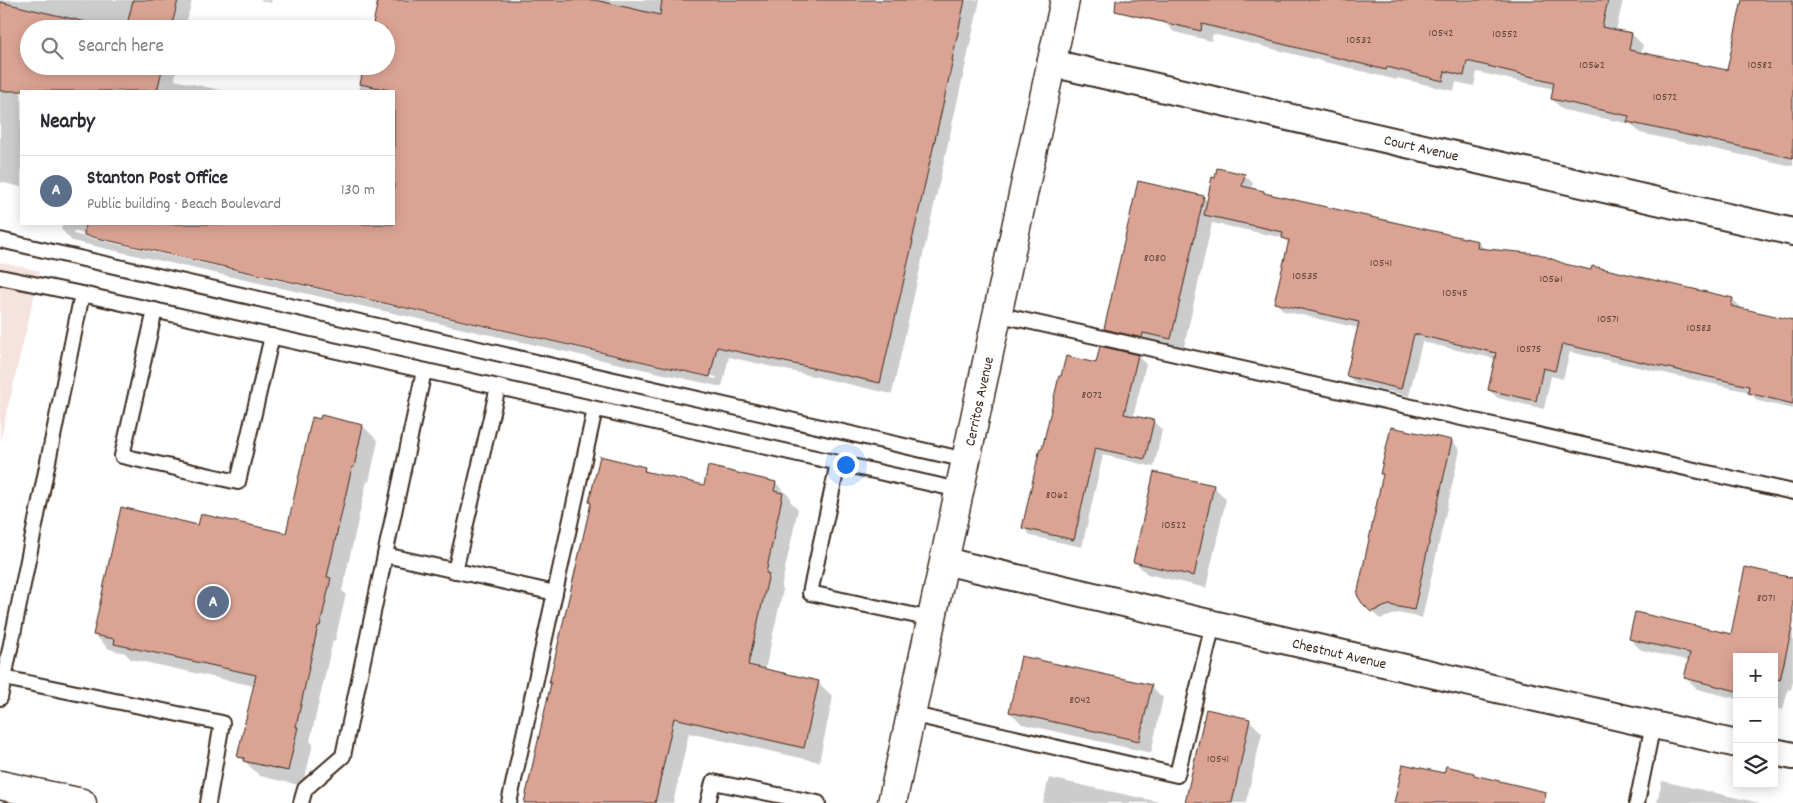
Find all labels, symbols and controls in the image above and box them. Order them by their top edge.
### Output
search box [20,20,395,75]
house number: 10542 [1429,25,1453,42]
house number: 10552 [1492,26,1518,43]
house number: 10532 [1346,32,1372,49]
icon: search [38,34,66,62]
text: Search here [78,34,164,61]
house number: 10562 [1579,57,1605,74]
house number: 10582 [1748,57,1772,74]
house number: 10572 [1653,89,1677,106]
text: Nearby [40,108,95,138]
street label: Court Avenue [1381,130,1461,169]
text: Stanton Post Office [87,166,228,193]
text: A [52,179,60,202]
text: 130 m [341,179,375,202]
text: Public building · Beach Boulevard [87,193,281,216]
house number: 8080 [1144,250,1166,267]
house number: 10541 [1370,255,1392,272]
house number: 10535 [1292,268,1318,285]
house number: 10561 [1539,271,1563,288]
house number: 10545 [1442,285,1468,302]
house number: 10571 [1597,311,1619,328]
house number: 10583 [1687,320,1711,337]
house number: 10575 [1517,341,1541,358]
street label: Cerritos Avenue [960,354,1001,448]
house number: 8072 [1081,387,1103,404]
your location [833,452,859,478]
house number: 8062 [1046,487,1068,504]
house number: 10522 [1161,517,1187,534]
pin: A [197,583,229,621]
house number: 8071 [1757,590,1775,607]
street label: Chestnut Avenue [1290,633,1389,676]
map controls [1733,653,1778,788]
button: + [1733,653,1778,698]
house number: 8042 [1069,692,1091,709]
button: − [1733,698,1778,743]
button: layers [1733,743,1778,788]
house number: 10541 [1207,751,1229,768]

